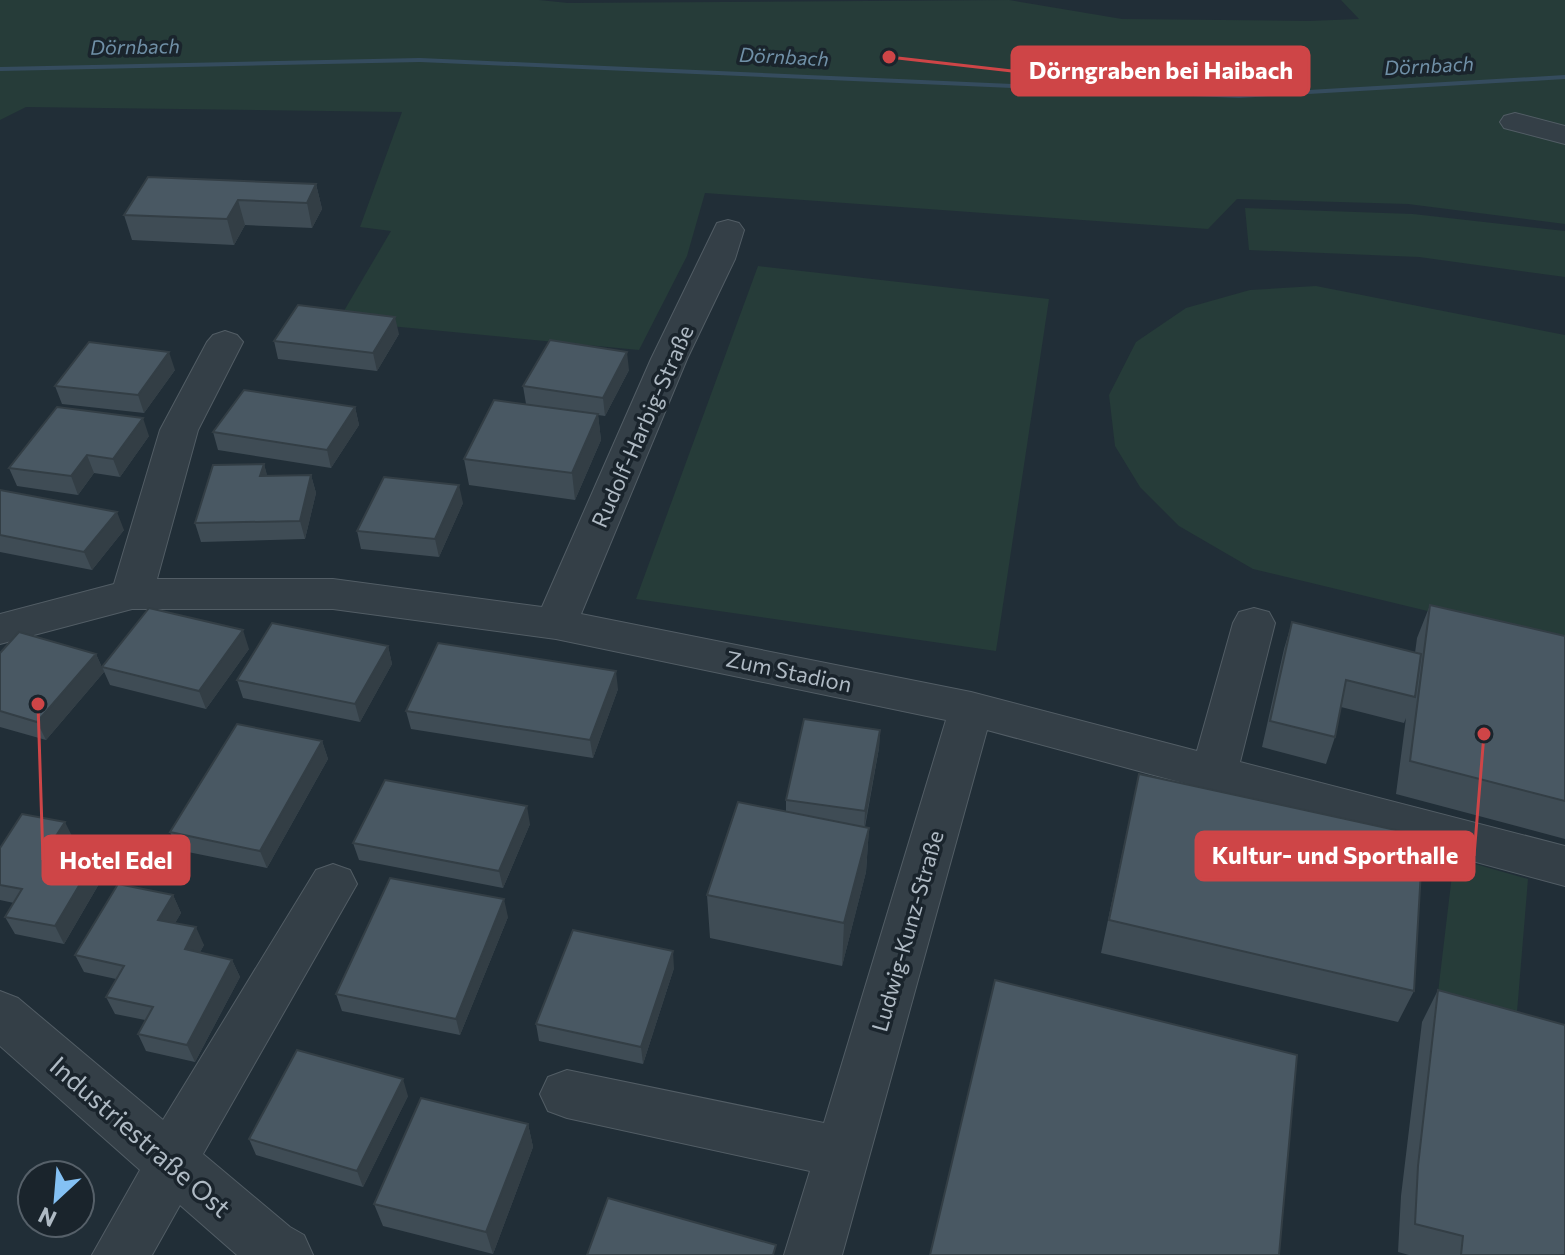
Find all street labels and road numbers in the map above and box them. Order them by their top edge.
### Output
street label: Rudolf-Harbig-Straße [585,321,699,531]
street label: Zum Stadion [724,645,854,697]
street label: Ludwig-Kunz-Straße [865,827,949,1035]
street label: Industriestraße Ost [44,1049,238,1223]

